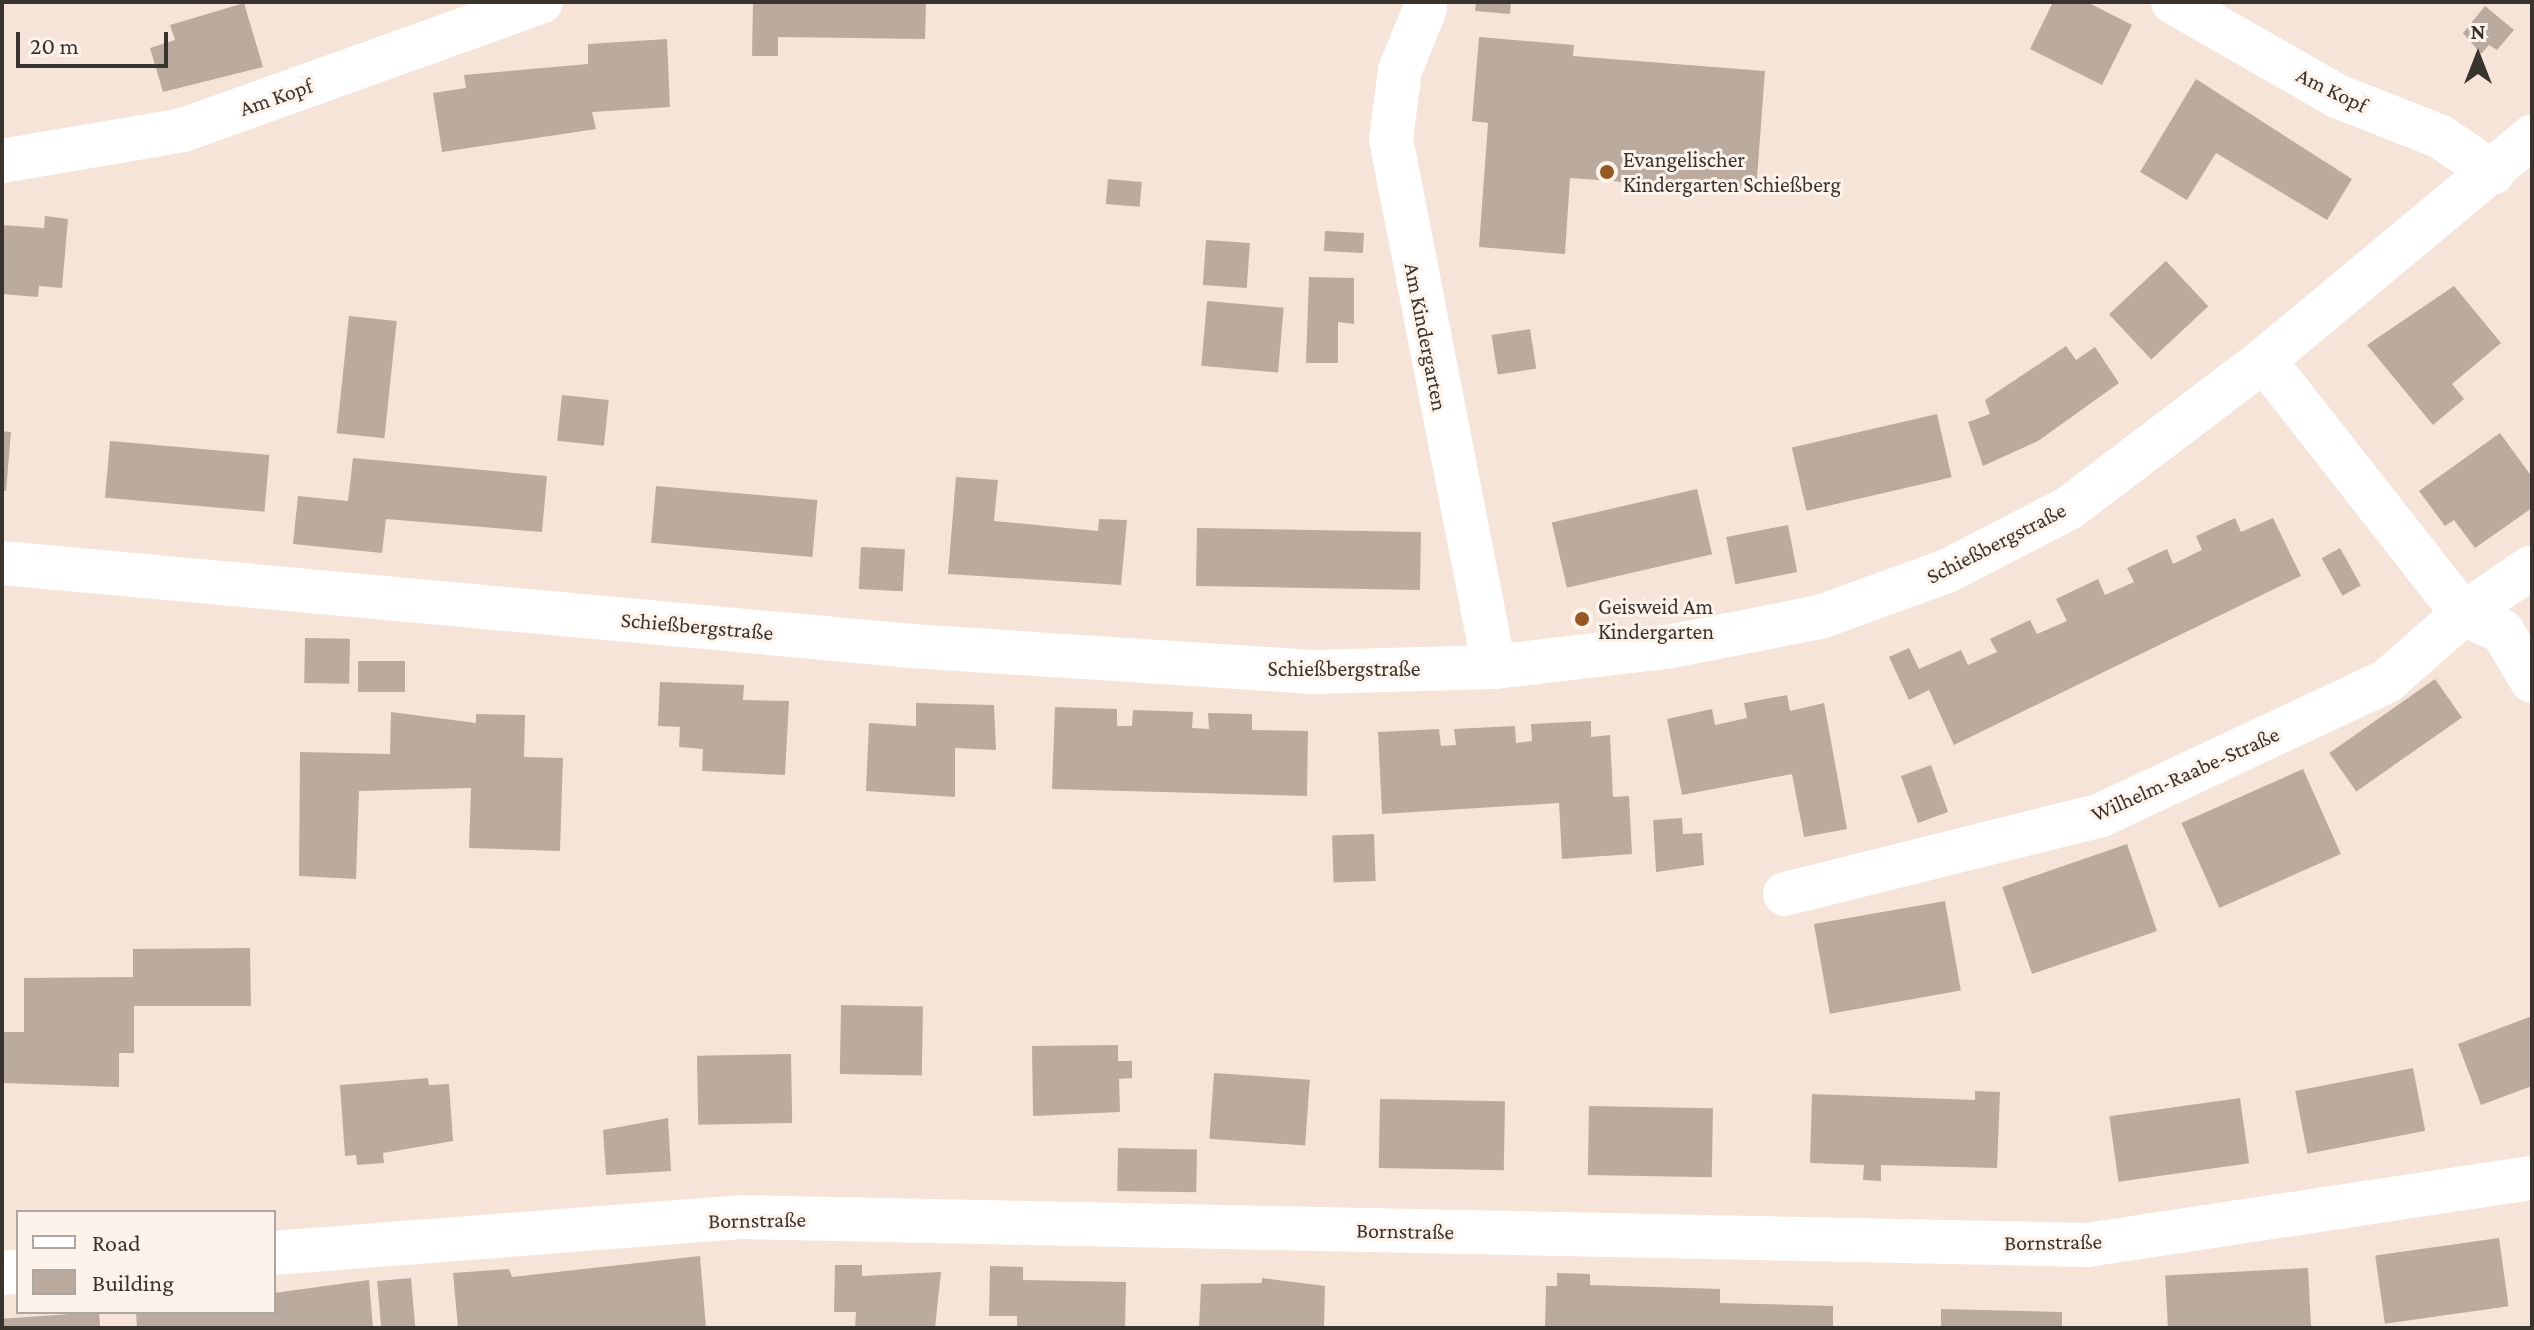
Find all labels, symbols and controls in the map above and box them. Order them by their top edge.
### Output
scale bar [20,16,172,66]
north arrow [2438,16,2518,96]
text: N [2471,19,2486,44]
text: 20 m [30,32,79,59]
street label: Am Kopf [2292,62,2372,118]
street label: Am Kopf [236,72,316,122]
place label: Evangelischer Kindergarten Schießberg [1623,146,1841,198]
marker: Evangelischer Kindergarten Schießberg [1598,163,1616,181]
street label: Am Kindergarten [1399,261,1453,413]
street label: Schießbergstraße [1922,497,2070,589]
place label: Geisweid Am Kindergarten [1598,593,1714,644]
street label: Schießbergstraße [620,606,774,646]
marker: Geisweid Am Kindergarten [1573,610,1591,628]
street label: Schießbergstraße [1267,656,1421,682]
street label: Wilhelm-Raabe-Straße [2087,721,2283,827]
street label: Bornstraße [708,1206,806,1234]
legend [16,1210,276,1314]
street label: Bornstraße [1356,1217,1454,1245]
street label: Bornstraße [2004,1228,2102,1256]
text: Road [92,1229,141,1256]
text: Building [92,1269,174,1296]

